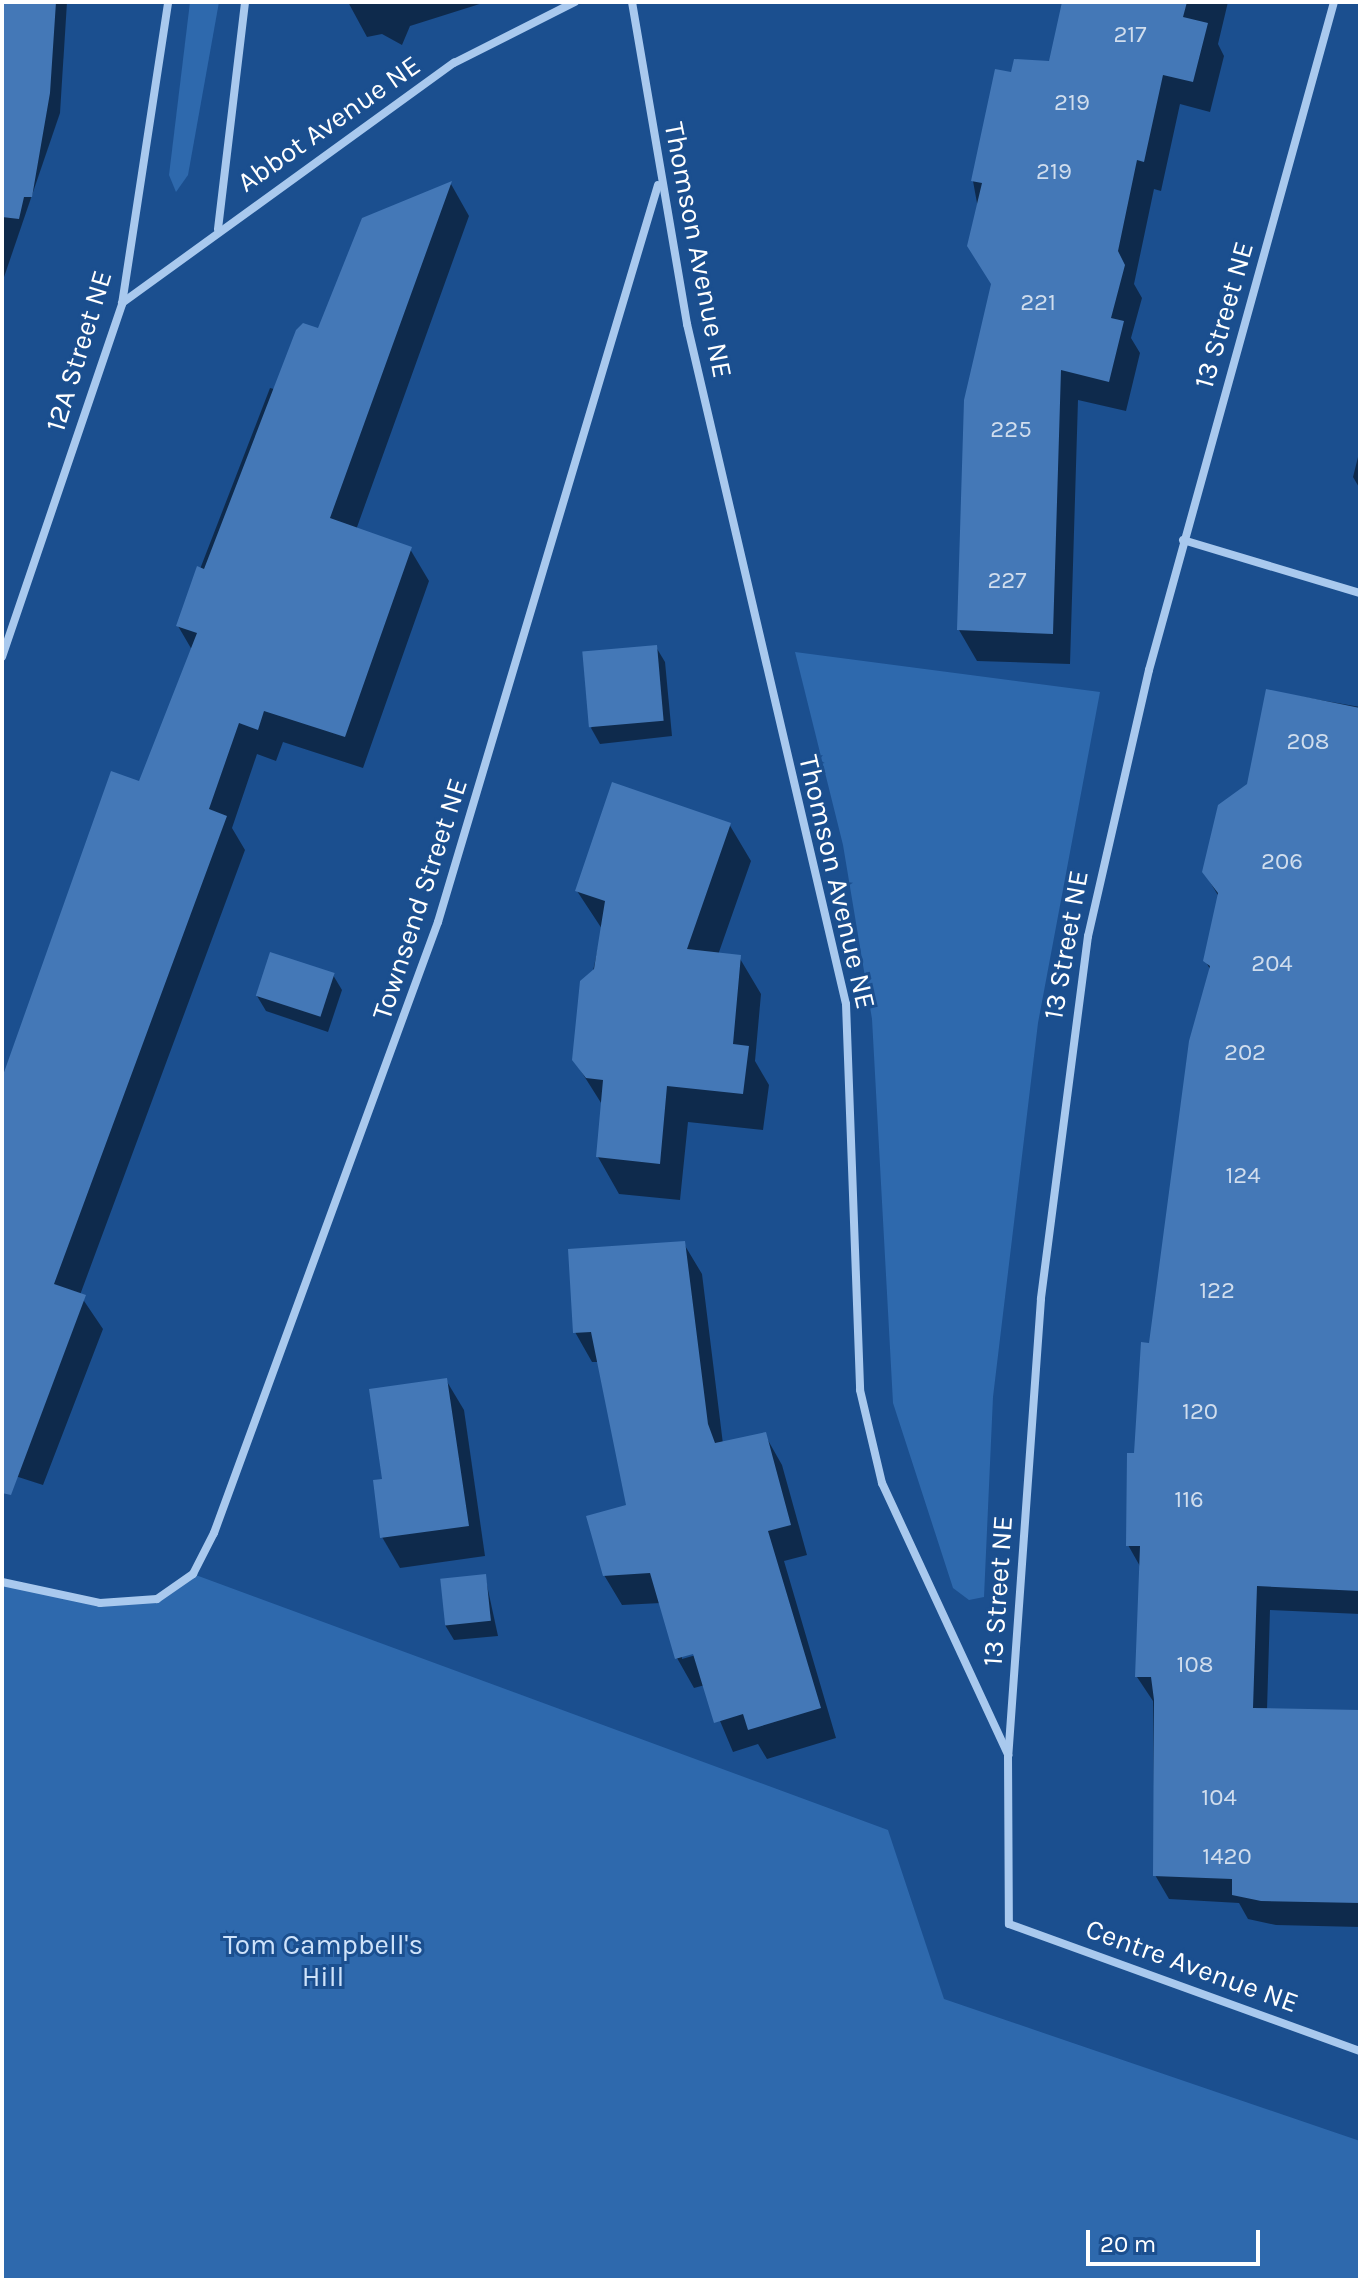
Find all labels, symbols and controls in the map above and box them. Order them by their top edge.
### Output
house number: 217 [1113,21,1147,49]
street label: Abbot Avenue NE [231,48,427,200]
house number: 219 [1054,89,1090,117]
street label: Thomson Avenue NE [657,119,739,381]
house number: 219 [1036,158,1072,186]
street label: 13 Street NE [1187,238,1261,392]
street label: 12A Street NE [39,266,119,436]
house number: 221 [1020,289,1056,317]
house number: 225 [990,416,1032,444]
house number: 227 [987,567,1027,595]
house number: 208 [1287,728,1329,756]
street label: Thomson Avenue NE [791,752,883,1012]
street label: Townsend Street NE [365,774,475,1024]
house number: 206 [1261,848,1303,876]
street label: 13 Street NE [1036,868,1096,1022]
house number: 204 [1251,950,1293,978]
house number: 202 [1224,1039,1266,1067]
house number: 124 [1225,1162,1261,1190]
house number: 122 [1199,1277,1235,1305]
house number: 120 [1182,1398,1218,1426]
house number: 116 [1174,1486,1204,1514]
street label: 13 Street NE [976,1515,1020,1667]
house number: 108 [1177,1651,1213,1679]
house number: 104 [1201,1784,1237,1812]
house number: 1420 [1202,1843,1252,1871]
street label: Centre Avenue NE [1081,1912,1303,2020]
park label: Tom Campbell's Hill [223,1928,423,1994]
scale bar [1090,2214,1264,2264]
text: 20 m [1100,2230,1156,2258]

